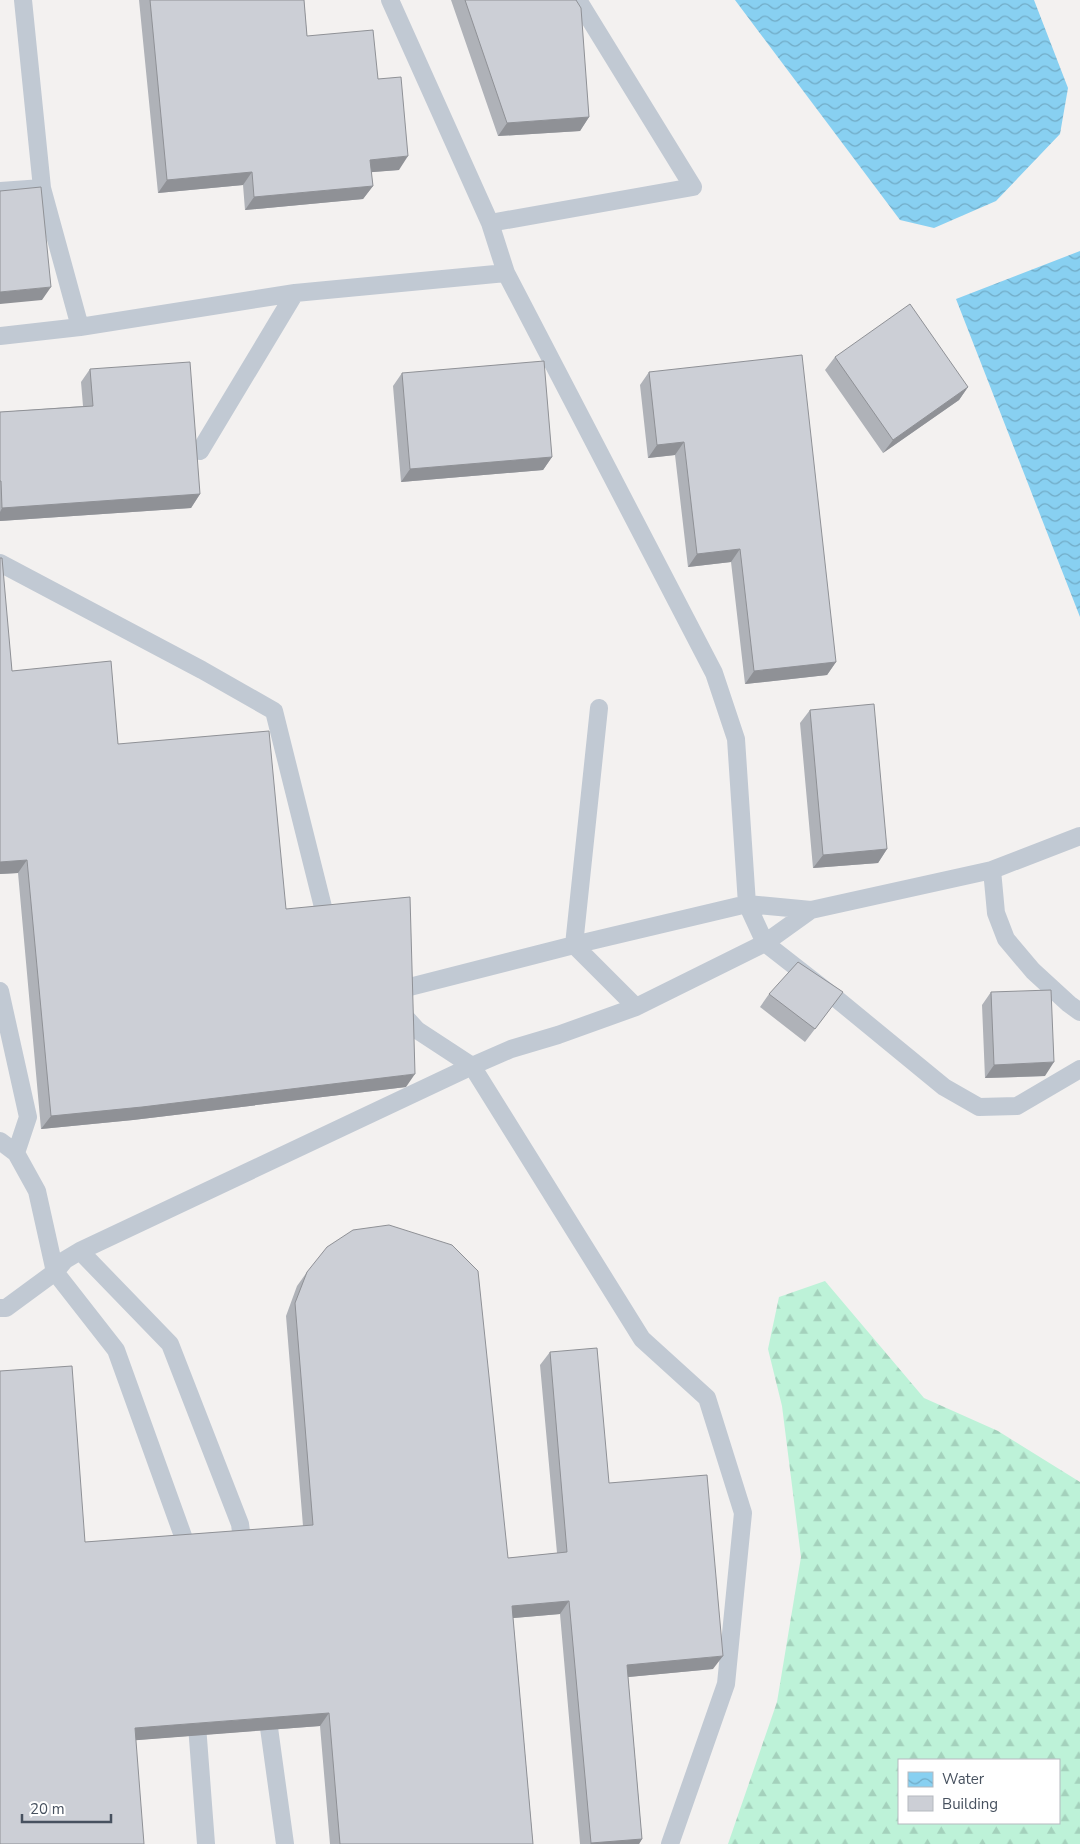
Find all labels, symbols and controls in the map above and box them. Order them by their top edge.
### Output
legend [898,1759,1060,1824]
text: Water [942,1769,985,1789]
scale bar [22,1792,111,1824]
text: Building [942,1794,998,1814]
text: 20 m [30,1799,65,1819]

